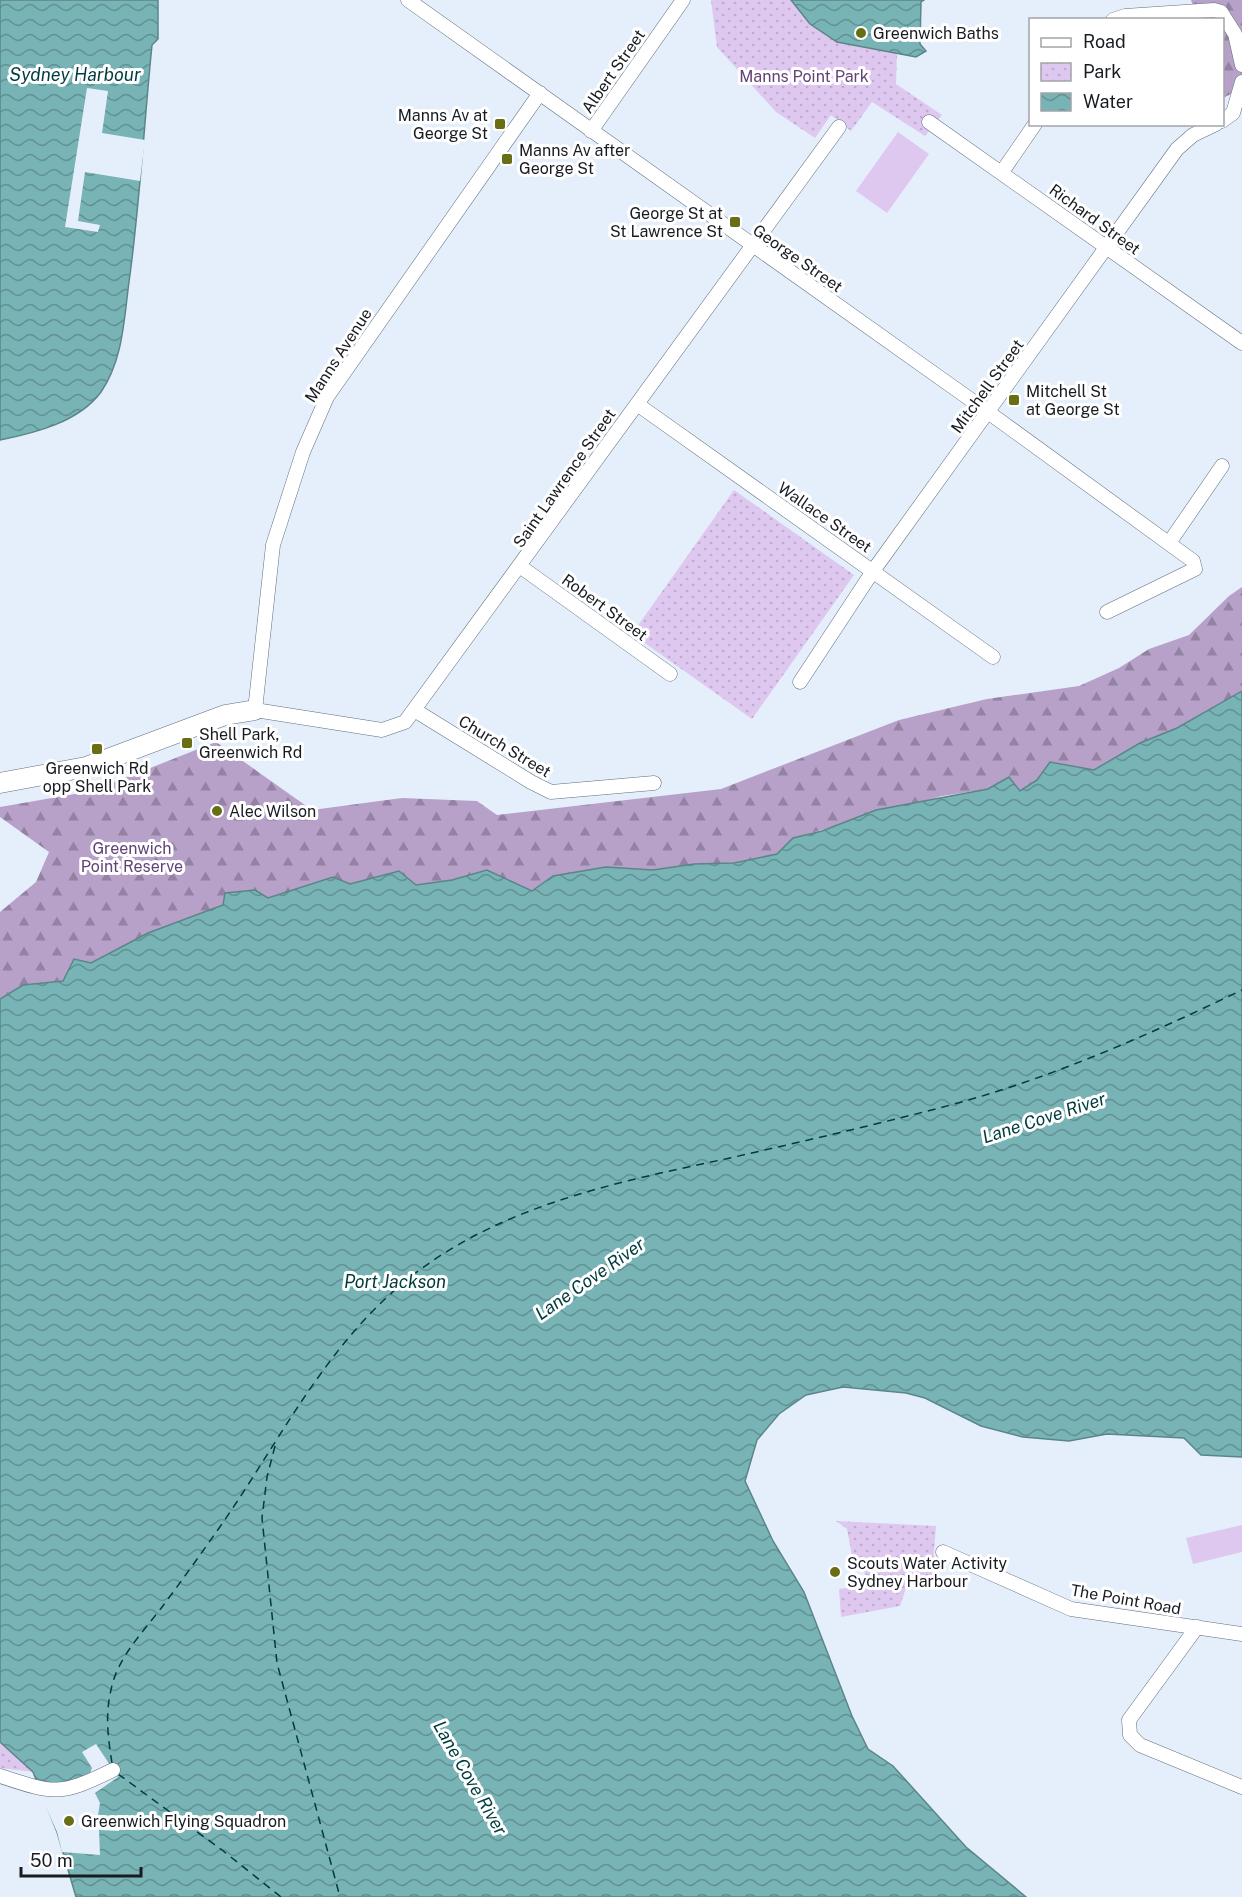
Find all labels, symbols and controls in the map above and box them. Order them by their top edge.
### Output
legend [1029,18,1224,126]
place label: Greenwich Baths [873,24,999,43]
street label: Albert Street [578,26,649,117]
marker: Greenwich Baths [854,26,868,40]
text: Road [1083,31,1126,52]
text: Park [1083,61,1121,82]
water label: Sydney Harbour [9,64,141,85]
park label: Manns Point Park [739,67,869,86]
text: Water [1083,91,1133,112]
place label: Manns Av at George St [398,106,488,143]
marker: Manns Av at George St [493,117,507,131]
place label: Manns Av after George St [519,141,630,178]
marker: Manns Av after George St [500,152,514,166]
street label: Richard Street [1046,180,1144,259]
place label: George St at St Lawrence St [610,204,723,241]
marker: George St at St Lawrence St [728,215,742,229]
street label: George Street [749,220,846,296]
street label: Manns Avenue [301,305,376,406]
street label: Mitchell Street [947,336,1028,437]
place label: Mitchell St at George St [1026,382,1120,419]
marker: Mitchell St at George St [1007,393,1021,407]
street label: Saint Lawrence Street [509,405,620,551]
street label: Wallace Street [774,478,875,557]
street label: Robert Street [558,570,651,645]
street label: Church Street [455,711,554,781]
place label: Shell Park, Greenwich Rd [199,725,302,762]
marker: Shell Park, Greenwich Rd [180,736,194,750]
marker: Greenwich Rd opp Shell Park [90,742,104,756]
place label: Greenwich Rd opp Shell Park [43,759,151,796]
place label: Alec Wilson [229,802,316,821]
marker: Alec Wilson [210,804,224,818]
park label: Greenwich Point Reserve [81,839,183,876]
water label: Lane Cove River [979,1088,1108,1147]
water label: Lane Cove River [531,1233,649,1324]
water label: Port Jackson [344,1271,446,1292]
place label: Scouts Water Activity Sydney Harbour [847,1554,1008,1591]
marker: Scouts Water Activity Sydney Harbour [828,1565,842,1579]
street label: The Point Road [1069,1580,1183,1619]
water label: Lane Cove River [429,1717,512,1839]
place label: Greenwich Flying Squadron [81,1812,286,1831]
marker: Greenwich Flying Squadron [62,1814,76,1828]
scale bar [21,1840,141,1878]
text: 50 m [30,1850,73,1871]

